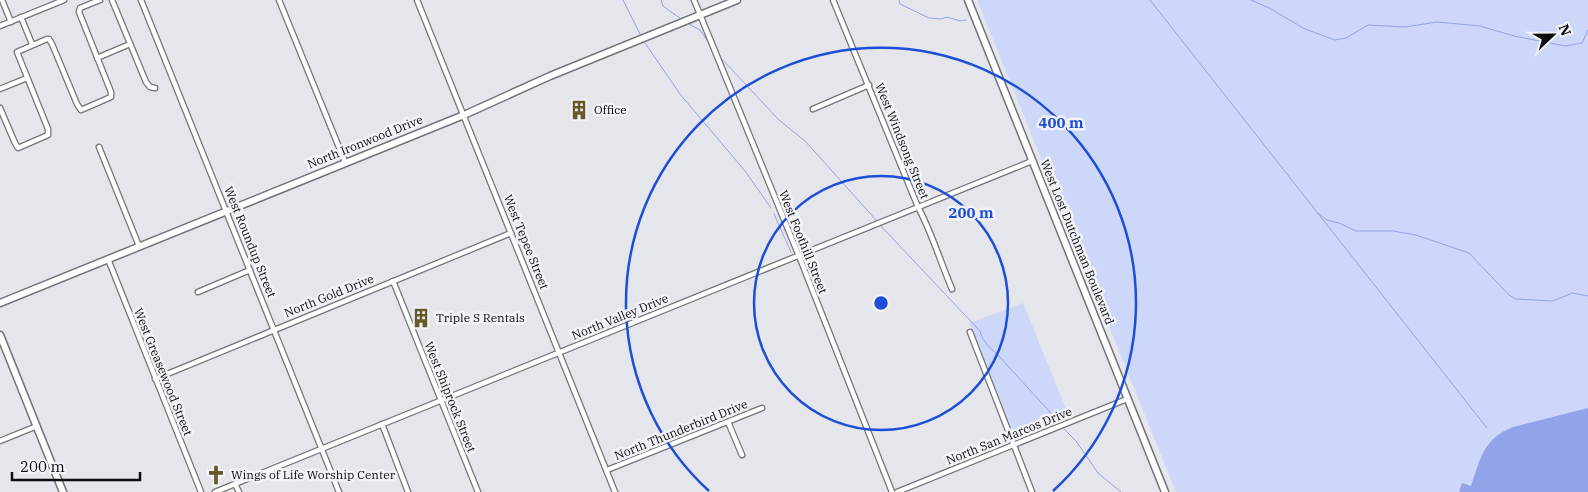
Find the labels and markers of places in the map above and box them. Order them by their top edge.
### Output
building icon: Office [568,99,590,121]
place label: Office [594,102,627,117]
centre of rings [872,294,890,312]
building icon: Triple S Rentals [410,307,432,329]
place label: Triple S Rentals [436,310,525,325]
church icon: Wings of Life Worship Center [205,464,227,486]
place label: Wings of Life Worship Center [231,467,396,482]

